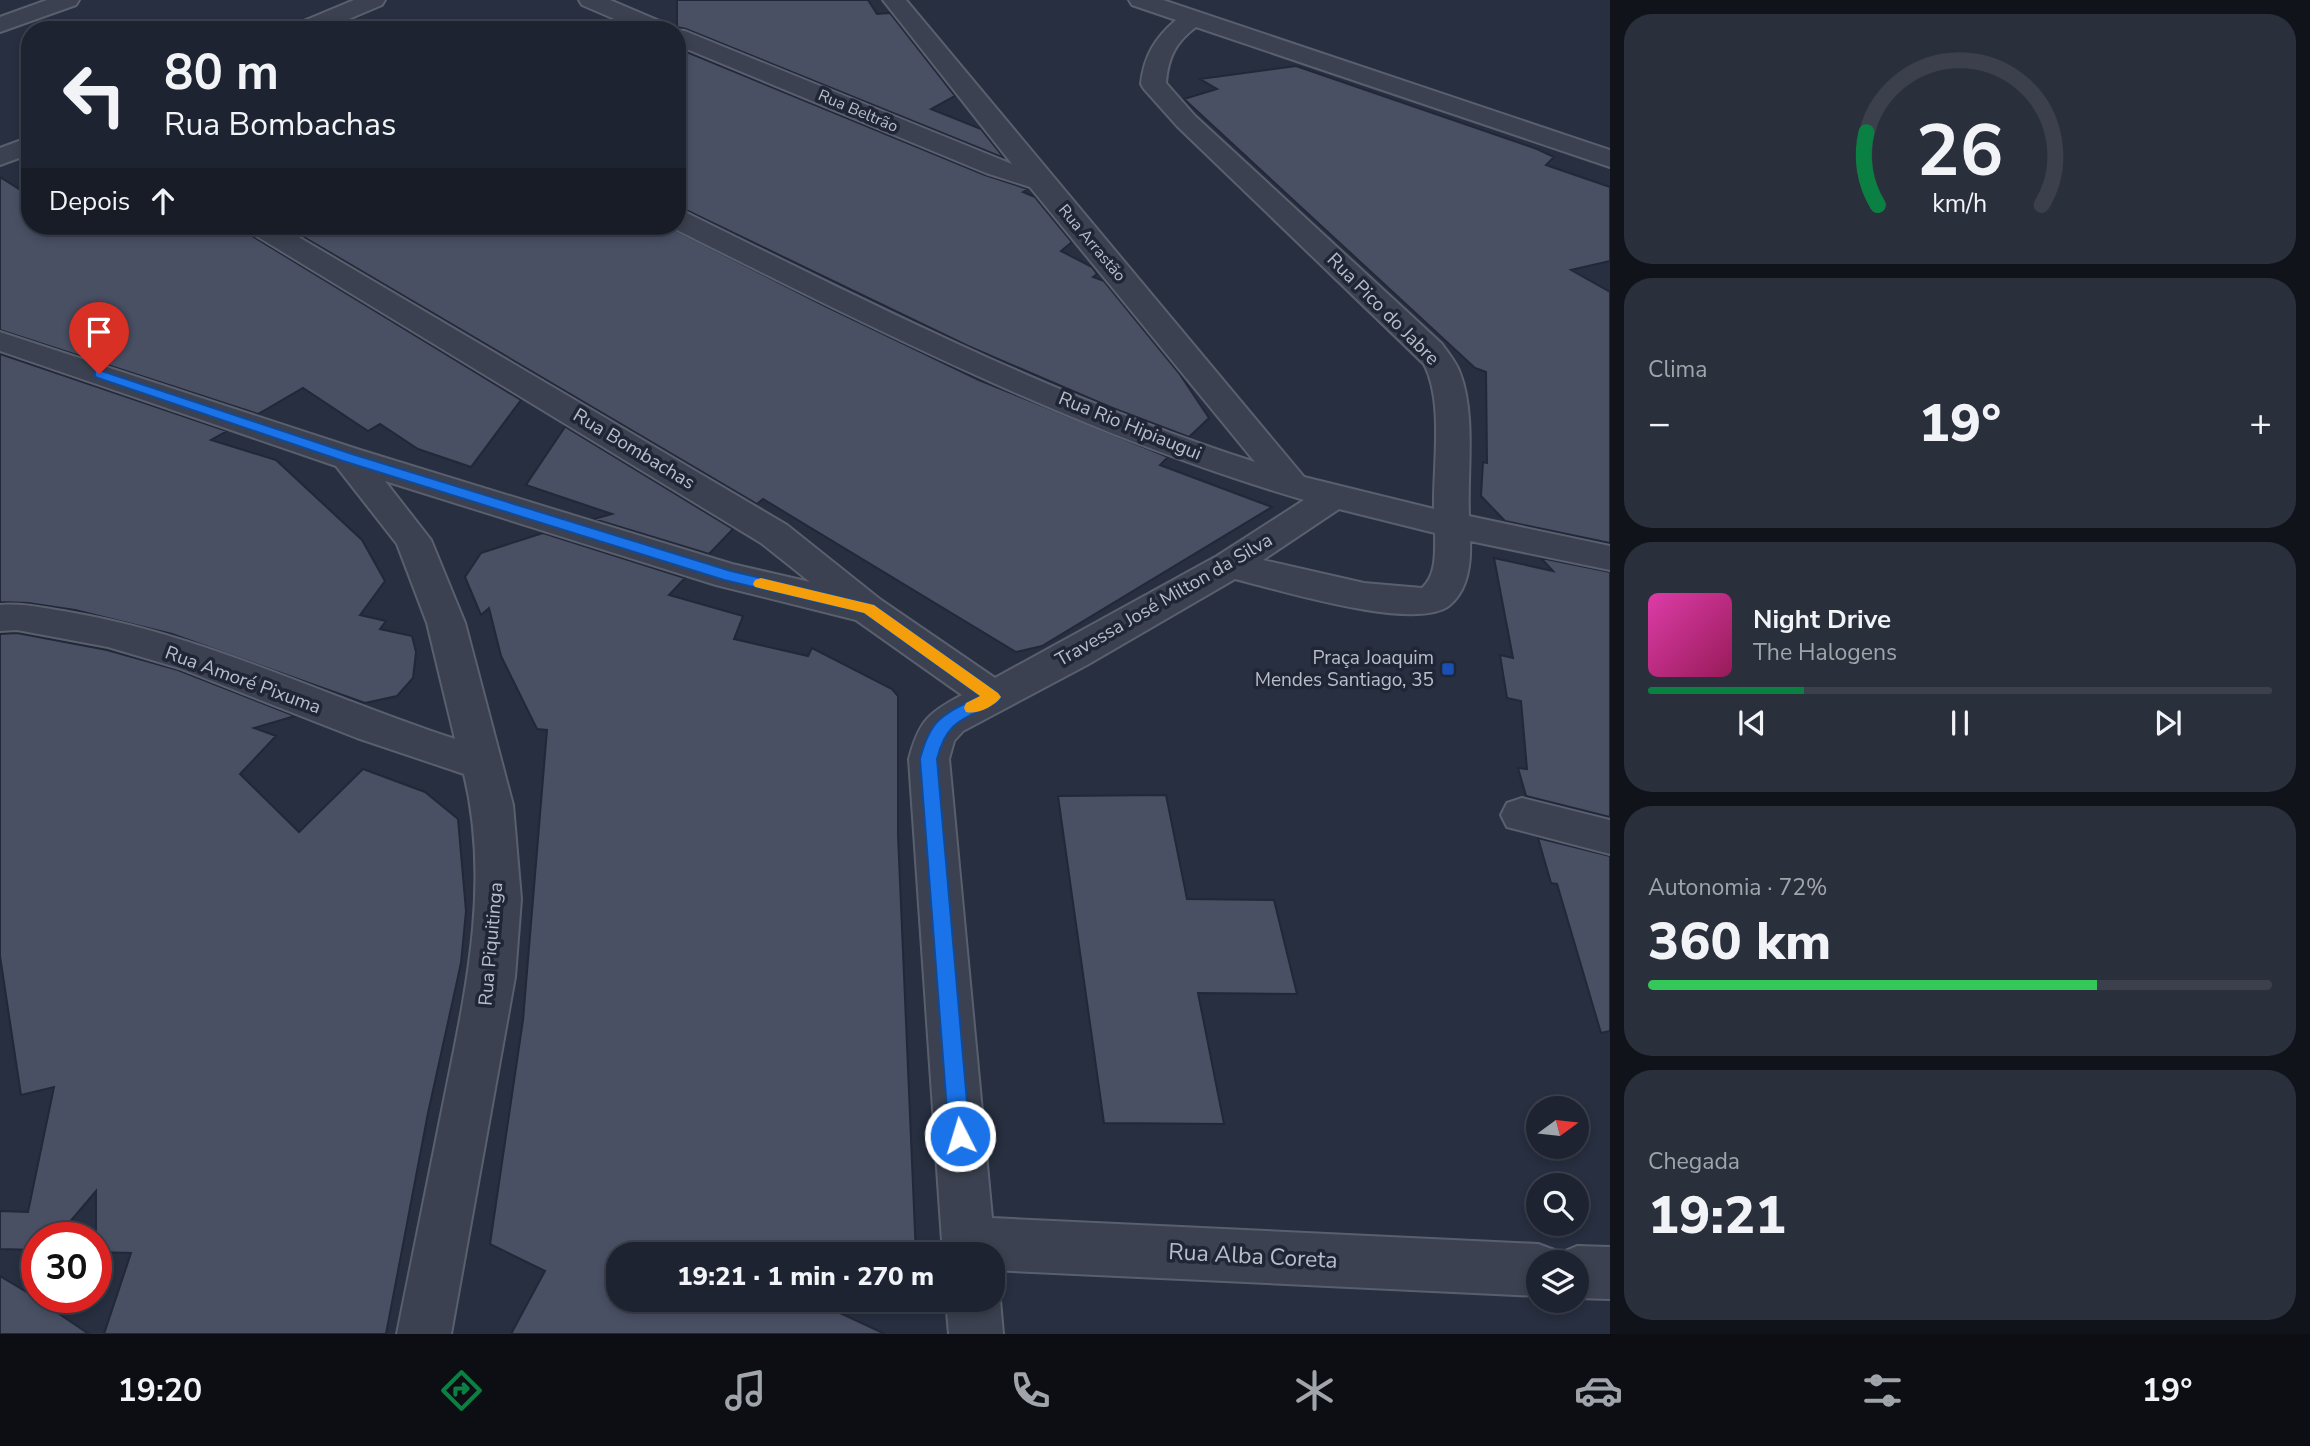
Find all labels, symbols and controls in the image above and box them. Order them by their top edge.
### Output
text: 80 m [164,39,279,106]
icon: left [49,49,140,140]
street label: Rua Beltrão [815,84,901,138]
text: 26 [1916,101,2004,201]
text: Rua Bombachas [164,103,396,146]
icon: ahead [144,182,182,220]
text: Depois [49,184,130,219]
text: km/h [1932,187,1988,221]
street label: Rua Arrastão [1053,200,1131,286]
street label: Rua Pico do Jabre [1321,247,1445,371]
pin [69,302,129,374]
icon: arrive [80,313,118,351]
text: Clima [1648,354,1708,385]
street label: Rua Rio Hipiaugui [1055,385,1205,467]
text: 19° [1919,388,2001,459]
text: − [1648,398,1671,449]
text: + [2249,398,2272,449]
street label: Rua Bombachas [568,402,700,496]
street label: Travessa José Milton da Silva [1051,527,1277,673]
text: Night Drive [1753,602,1891,637]
text: The Halogens [1753,637,1897,668]
street label: Rua Amoré Pixuma [161,640,325,720]
place label: Praça Joaquim Mendes Santiago, 35 [1255,645,1434,693]
marker: Praça Joaquim Mendes Santiago, 35 [1440,661,1456,677]
icon: previous [1733,704,1771,742]
icon: pause [1941,704,1979,742]
icon: next [2149,704,2187,742]
text: Autonomia · 72% [1648,872,1828,903]
street label: Rua Piquitinga [473,881,509,1007]
text: 360 km [1648,906,1831,977]
north arrow [1526,1096,1589,1158]
map controls [1526,1096,1589,1313]
position arrow [923,1099,997,1173]
text: Chegada [1648,1146,1740,1177]
button: search [1526,1173,1589,1236]
text: 19:21 [1648,1180,1786,1251]
speed limit sign: 30 [21,1222,112,1313]
street label: Rua Alba Coreta [1168,1236,1338,1276]
button: layers [1526,1250,1589,1313]
text: 19:21 · 1 min · 270 m [677,1259,934,1294]
icon: directions [437,1366,486,1415]
icon: music [721,1366,770,1415]
icon: phone [1006,1366,1055,1415]
icon: climate [1290,1366,1339,1415]
icon: car [1574,1366,1623,1415]
icon: filters [1858,1366,1907,1415]
text: 19:20 [118,1369,202,1412]
text: 19° [2142,1369,2192,1412]

